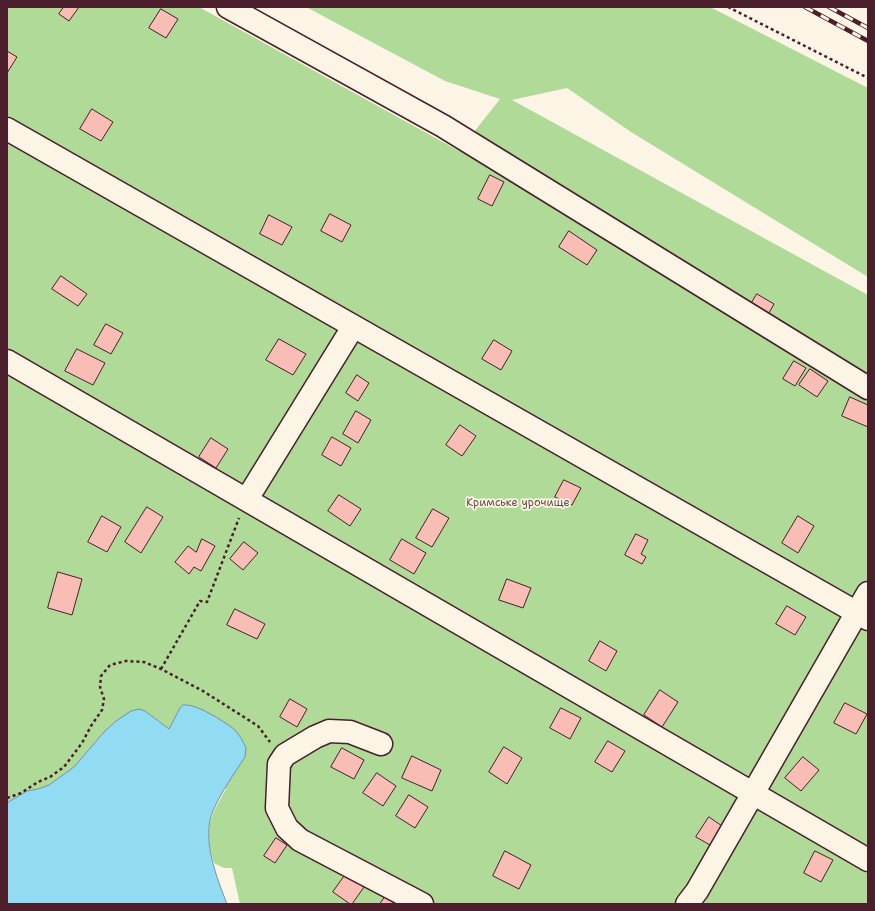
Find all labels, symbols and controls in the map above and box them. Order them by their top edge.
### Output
park label: Кримське урочище [466,496,570,510]

